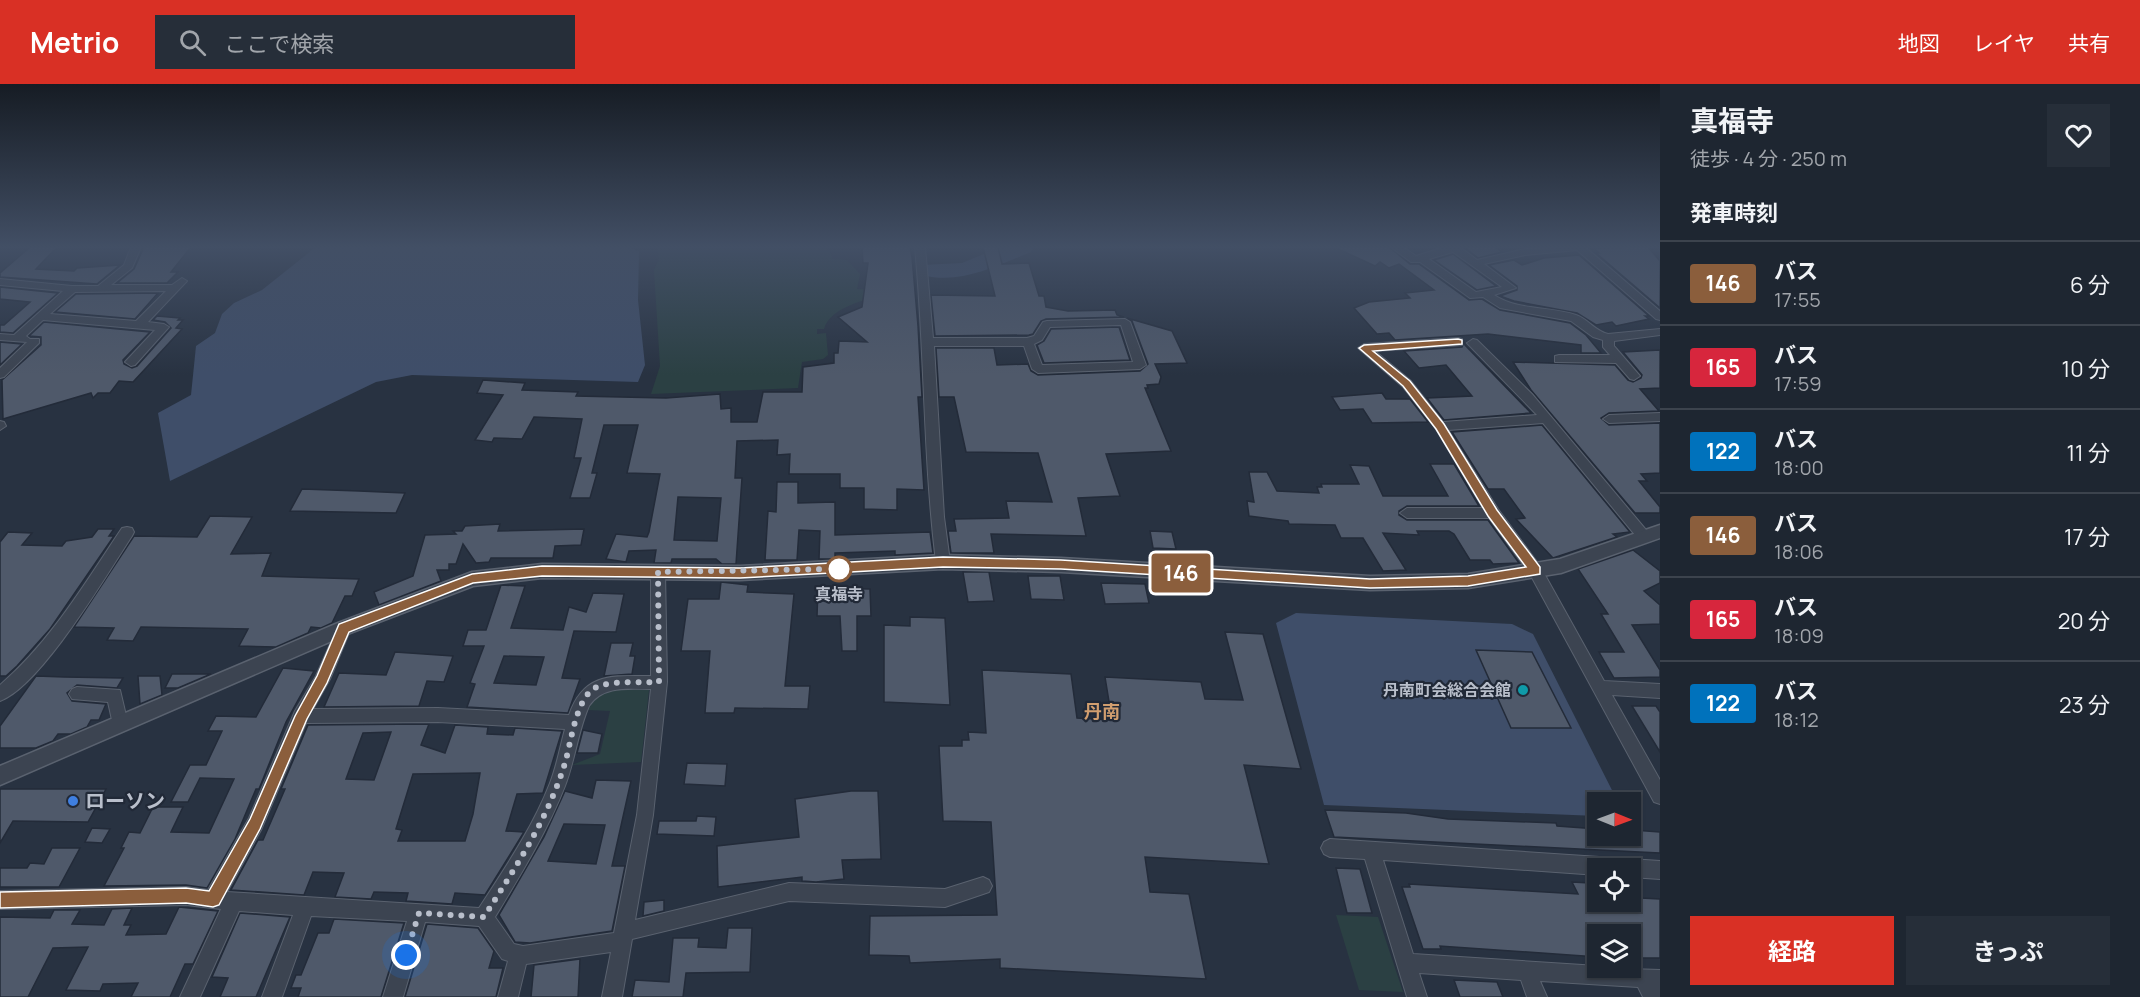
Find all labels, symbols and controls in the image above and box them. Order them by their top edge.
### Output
search box [155,15,575,69]
text: Metrio [30,23,119,61]
icon: search [176,26,209,59]
text: ここで検索 [224,29,334,59]
text: 地図 [1898,29,1940,57]
text: レイヤ [1973,29,2035,57]
text: 共有 [2068,29,2110,57]
text: 真福寺 [1690,101,1774,139]
button: heart [2047,104,2110,167]
text: 徒歩 · 4 分 · 250 m [1690,145,1847,172]
text: 発車時刻 [1690,198,1778,228]
text: バス [1774,256,1818,286]
text: 146 [1705,269,1741,297]
text: 6 分 [2070,270,2110,300]
text: 17:55 [1774,286,1821,313]
text: バス [1774,340,1818,370]
text: 165 [1706,353,1740,381]
text: 10 分 [2062,354,2110,384]
text: 17:59 [1774,370,1822,397]
text: バス [1774,424,1818,454]
text: 122 [1706,437,1740,465]
text: 11 分 [2066,438,2110,468]
text: 18:00 [1774,454,1824,481]
text: バス [1774,508,1818,538]
text: 146 [1705,521,1741,549]
text: 17 分 [2064,522,2110,552]
text: 18:06 [1774,538,1824,565]
line badge: 146 [1146,554,1216,592]
marker: 真福寺 [826,556,852,582]
text: 146 [1163,559,1199,587]
place label: 真福寺 [815,583,863,605]
text: バス [1774,592,1818,622]
text: 165 [1706,605,1740,633]
text: 20 分 [2058,606,2110,636]
text: 18:09 [1774,622,1824,649]
text: バス [1774,676,1818,706]
place label: 丹南町会総合会館 [1383,679,1511,701]
marker: 丹南町会総合会館 [1516,683,1530,697]
text: 122 [1706,689,1740,717]
text: 23 分 [2059,690,2110,720]
district label: 丹南 [1084,699,1120,723]
text: 18:12 [1774,706,1819,733]
place label: ローソン [85,787,165,814]
north arrow [1587,792,1641,846]
map controls [1587,792,1641,978]
marker: ローソン [66,794,80,808]
button: locate [1587,858,1641,912]
button: 経路 [1690,916,1894,985]
button: きっぷ [1906,916,2110,985]
button: layers [1587,924,1641,978]
your location [391,940,421,970]

